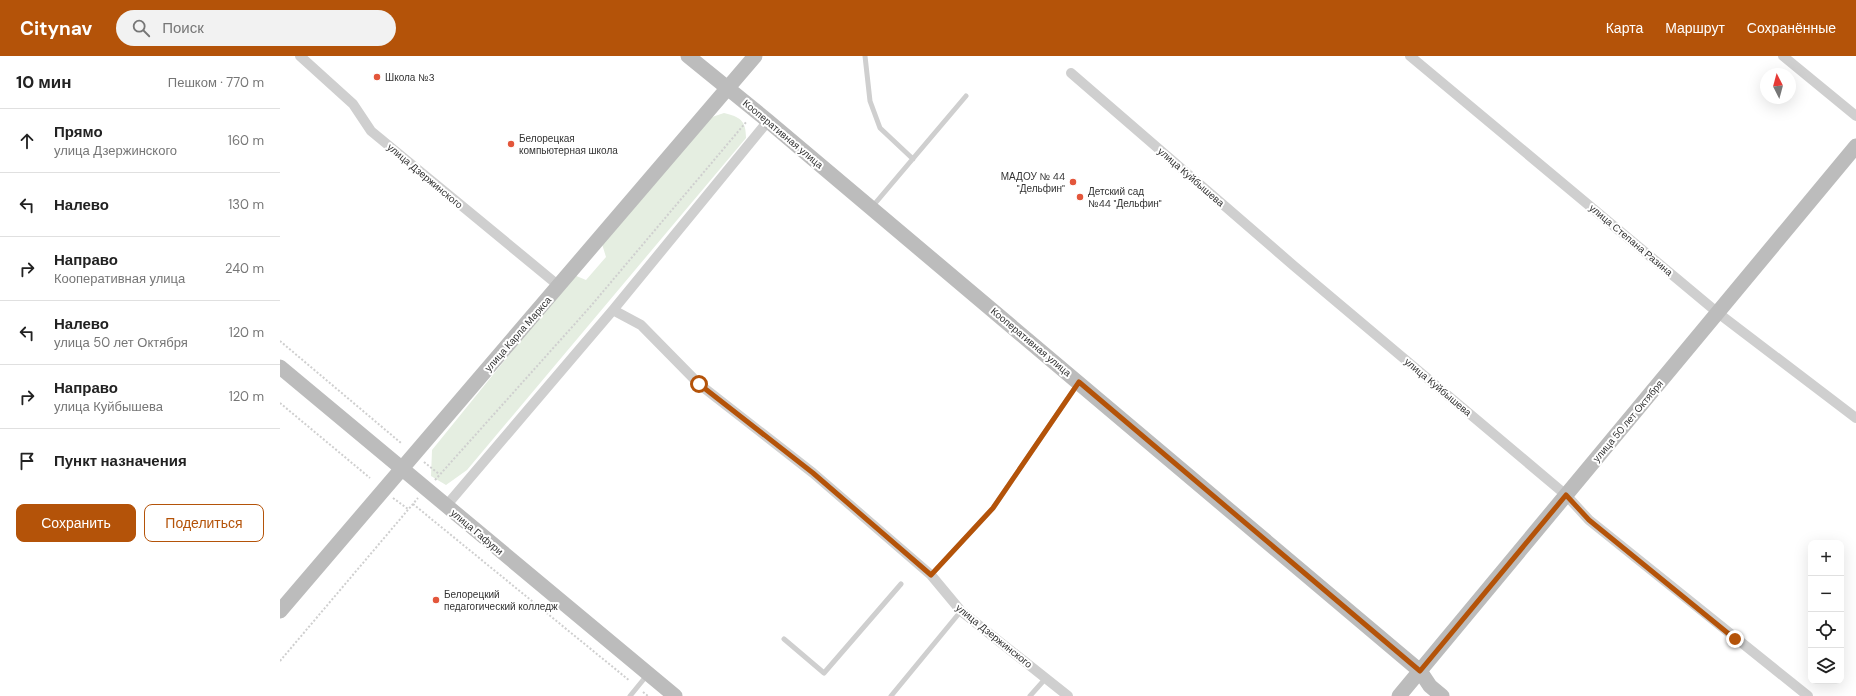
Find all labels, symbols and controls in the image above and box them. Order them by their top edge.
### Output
search box [116,10,396,46]
text: Citynav [20,16,92,41]
icon: search [130,17,152,39]
text: Поиск [162,18,204,38]
text: Карта [1606,19,1643,37]
text: Маршрут [1665,19,1725,37]
text: Сохранённые [1747,19,1836,37]
north arrow [1760,68,1796,104]
text: 10 мин [16,71,71,93]
place label: Школа №3 [385,71,435,84]
marker: Школа №3 [372,72,382,82]
text: Пешком · 770 m [168,74,264,91]
street label: Кооперативная улица [740,97,826,172]
text: Прямо [54,122,103,142]
icon: ahead [16,130,38,152]
text: 160 m [228,132,264,149]
place label: Белорецкая компьютерная школа [519,132,618,157]
marker: Белорецкая компьютерная школа [506,139,516,149]
street label: улица Дзержинского [385,141,466,212]
text: улица Дзержинского [54,142,177,159]
street label: улица Куйбышева [1155,145,1227,210]
place label: МАДОУ № 44 "Дельфин" [1001,170,1065,195]
marker: МАДОУ № 44 "Дельфин" [1068,177,1078,187]
place label: Детский сад №44 "Дельфин" [1088,185,1162,210]
marker: Детский сад №44 "Дельфин" [1075,192,1085,202]
icon: left [16,194,38,216]
text: Налево [54,195,109,215]
text: 130 m [228,196,264,213]
street label: улица Степана Разина [1587,201,1676,279]
text: Направо [54,250,118,270]
icon: right [16,258,38,280]
text: 240 m [225,260,264,277]
text: Кооперативная улица [54,270,185,287]
street label: улица Карла Маркса [482,293,554,374]
street label: Кооперативная улица [988,305,1074,380]
text: Налево [54,314,109,334]
icon: left [16,322,38,344]
text: 120 m [229,324,264,341]
text: улица 50 лет Октября [54,334,188,351]
street label: улица Куйбышева [1402,355,1475,419]
route start [690,375,708,393]
street label: улица 50 лет Октября [1590,377,1666,465]
text: Направо [54,378,118,398]
icon: right [16,386,38,408]
text: 120 m [229,388,264,405]
text: улица Куйбышева [54,398,163,415]
icon: arrive [16,450,38,472]
text: Пункт назначения [54,451,187,471]
button: Сохранить [16,504,136,542]
button: Поделиться [144,504,264,542]
street label: улица Гафури [448,506,506,558]
map controls [1808,540,1844,684]
button: + [1808,540,1844,576]
button: − [1808,576,1844,612]
place label: Белорецкий педагогический колледж [444,588,558,613]
marker: Белорецкий педагогический колледж [431,595,441,605]
street label: улица Дзержинского [953,601,1035,671]
button: locate [1808,612,1844,648]
route end [1726,630,1744,648]
button: layers [1808,648,1844,684]

